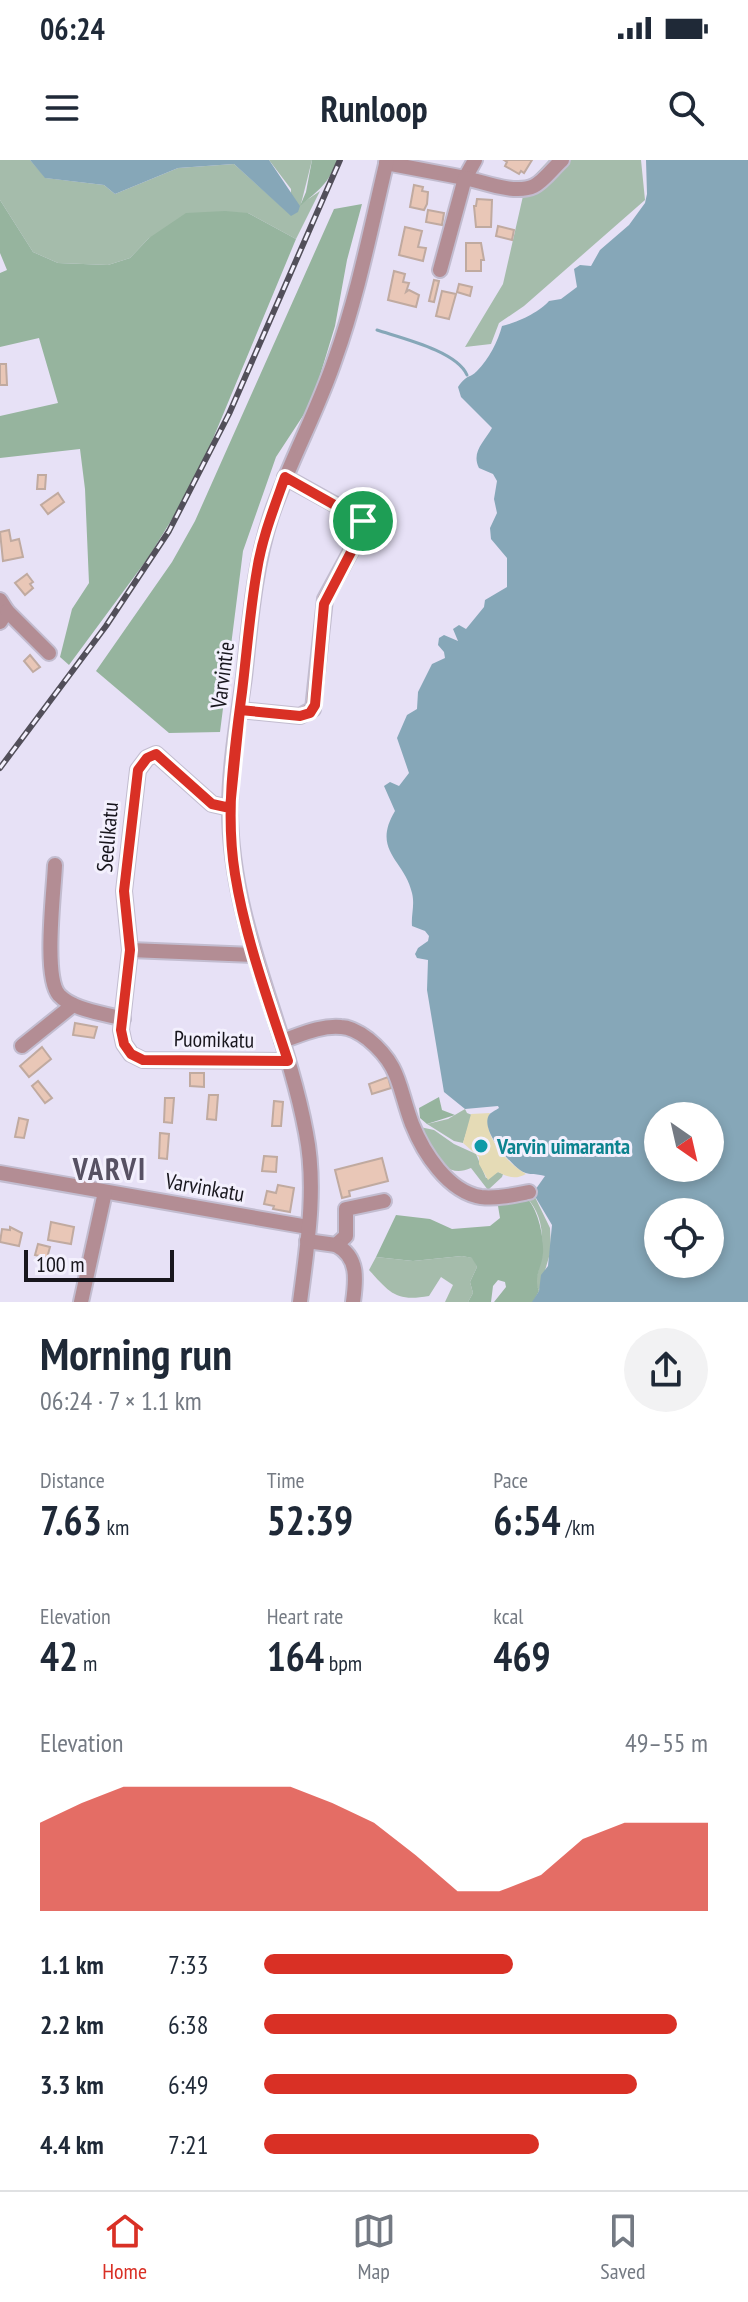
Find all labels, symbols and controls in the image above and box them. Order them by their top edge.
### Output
text: 06:24 [40,9,105,48]
text: Runloop [320,85,428,132]
icon: menu [40,86,84,130]
icon: search [664,86,708,130]
pin [329,487,397,555]
icon: arrive [341,499,385,543]
street label: Varvintie [204,640,240,711]
street label: Seelikatu [90,801,124,873]
street label: Puomikatu [174,1024,254,1054]
north arrow [644,1102,724,1182]
map controls [644,1102,724,1278]
place label: Varvin uimaranta [496,1132,630,1160]
marker: Varvin uimaranta [472,1137,490,1155]
district label: VARVI [72,1149,147,1188]
street label: Varvinkatu [162,1166,247,1208]
button: locate [644,1198,724,1278]
scale bar [24,1246,174,1282]
text: 100 m [36,1250,85,1278]
text: Morning run [40,1325,232,1382]
button: share [624,1328,708,1412]
text: 06:24 · 7 × 1.1 km [40,1384,202,1417]
text: Distance [40,1466,105,1494]
text: Time [267,1466,305,1494]
text: Pace [493,1466,528,1494]
text: 7.63 [40,1494,102,1546]
text: 52:39 [267,1494,353,1546]
text: 6:54 [493,1494,561,1546]
text: km [102,1513,129,1541]
text: /km [561,1513,595,1541]
text: Elevation [40,1602,111,1630]
text: Heart rate [267,1602,343,1630]
text: kcal [493,1602,523,1630]
text: 42 [40,1630,78,1682]
text: 164 [267,1630,324,1682]
text: 469 [493,1630,551,1682]
text: m [78,1649,97,1677]
text: bpm [324,1649,362,1677]
text: Elevation [40,1726,123,1759]
text: 49–55 m [625,1726,708,1759]
text: 1.1 km [40,1948,104,1981]
text: 7:33 [168,1948,208,1981]
text: 2.2 km [40,2008,104,2041]
text: 6:38 [168,2008,208,2041]
text: 3.3 km [40,2068,104,2101]
text: 6:49 [168,2068,208,2101]
text: 4.4 km [40,2128,104,2161]
text: 7:21 [168,2128,208,2161]
tab: Home [102,2209,147,2285]
tab: Map [352,2209,396,2285]
tab: Saved [600,2209,646,2285]

